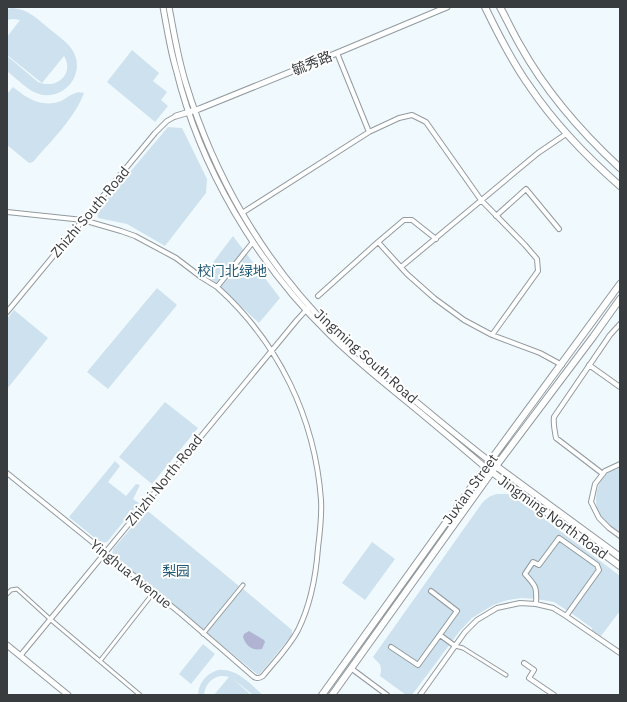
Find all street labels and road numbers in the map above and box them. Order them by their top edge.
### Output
street label: 毓秀路 [289,47,335,79]
street label: Zhizhi South Road [47,163,133,261]
street label: Jingming South Road [311,305,421,407]
street label: Zhizhi North Road [122,431,206,529]
street label: Juxian Street [438,450,502,528]
street label: Jingming North Road [494,471,612,563]
street label: Yinghua Avenue [86,535,176,613]

